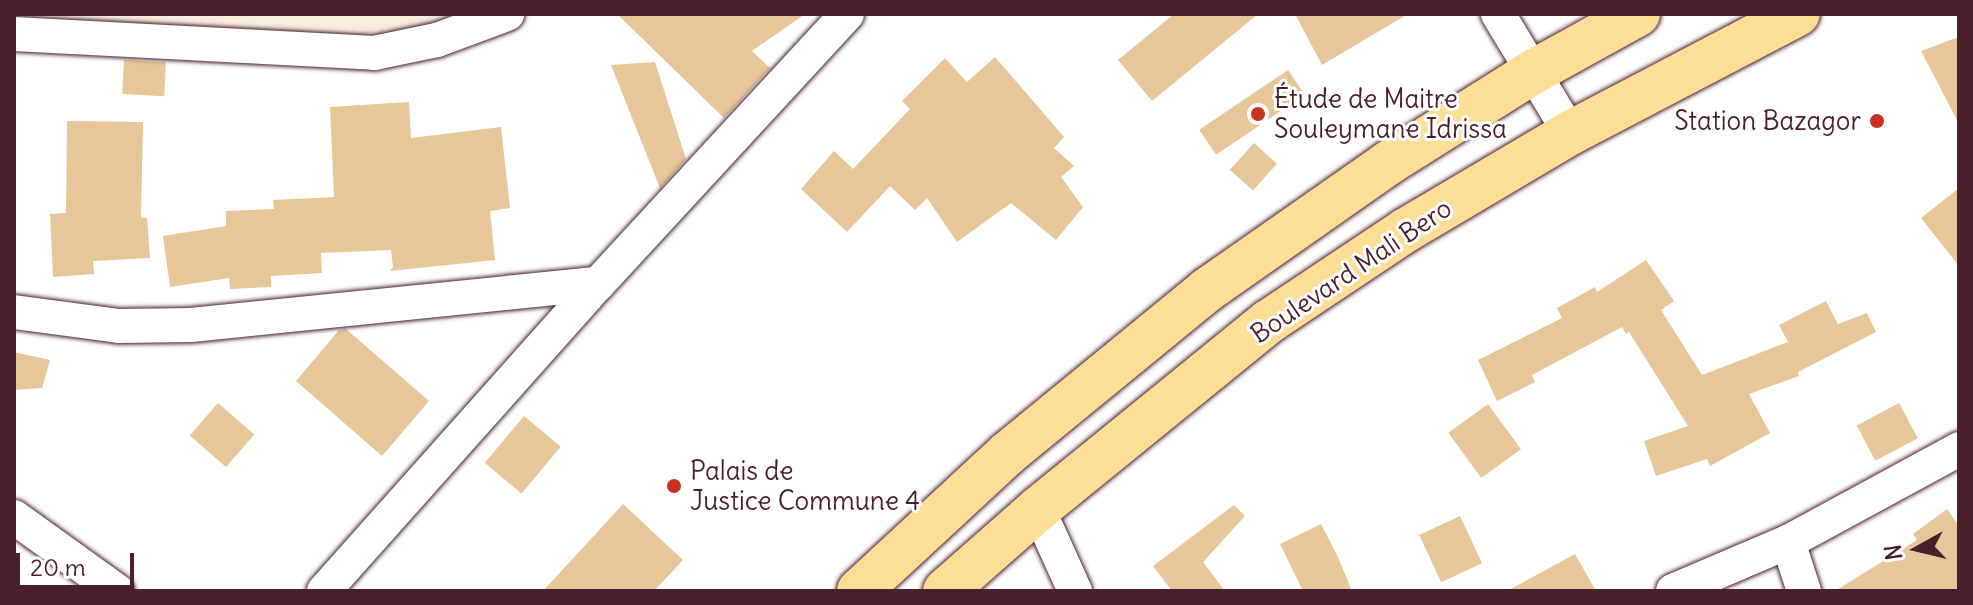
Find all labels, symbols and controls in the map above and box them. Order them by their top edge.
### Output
place label: Étude de Maitre Souleymane Idrissa [1274,83,1507,144]
marker: Étude de Maitre Souleymane Idrissa [1249,105,1267,123]
place label: Station Bazagor [1674,105,1861,137]
marker: Station Bazagor [1868,112,1886,130]
street label: Boulevard Mali Bero [1245,192,1457,350]
place label: Palais de Justice Commune 4 [690,455,920,516]
marker: Palais de Justice Commune 4 [665,477,683,495]
north arrow [1877,509,1957,589]
scale bar [20,537,138,587]
text: N [1878,543,1908,562]
text: 20 m [30,552,86,582]

